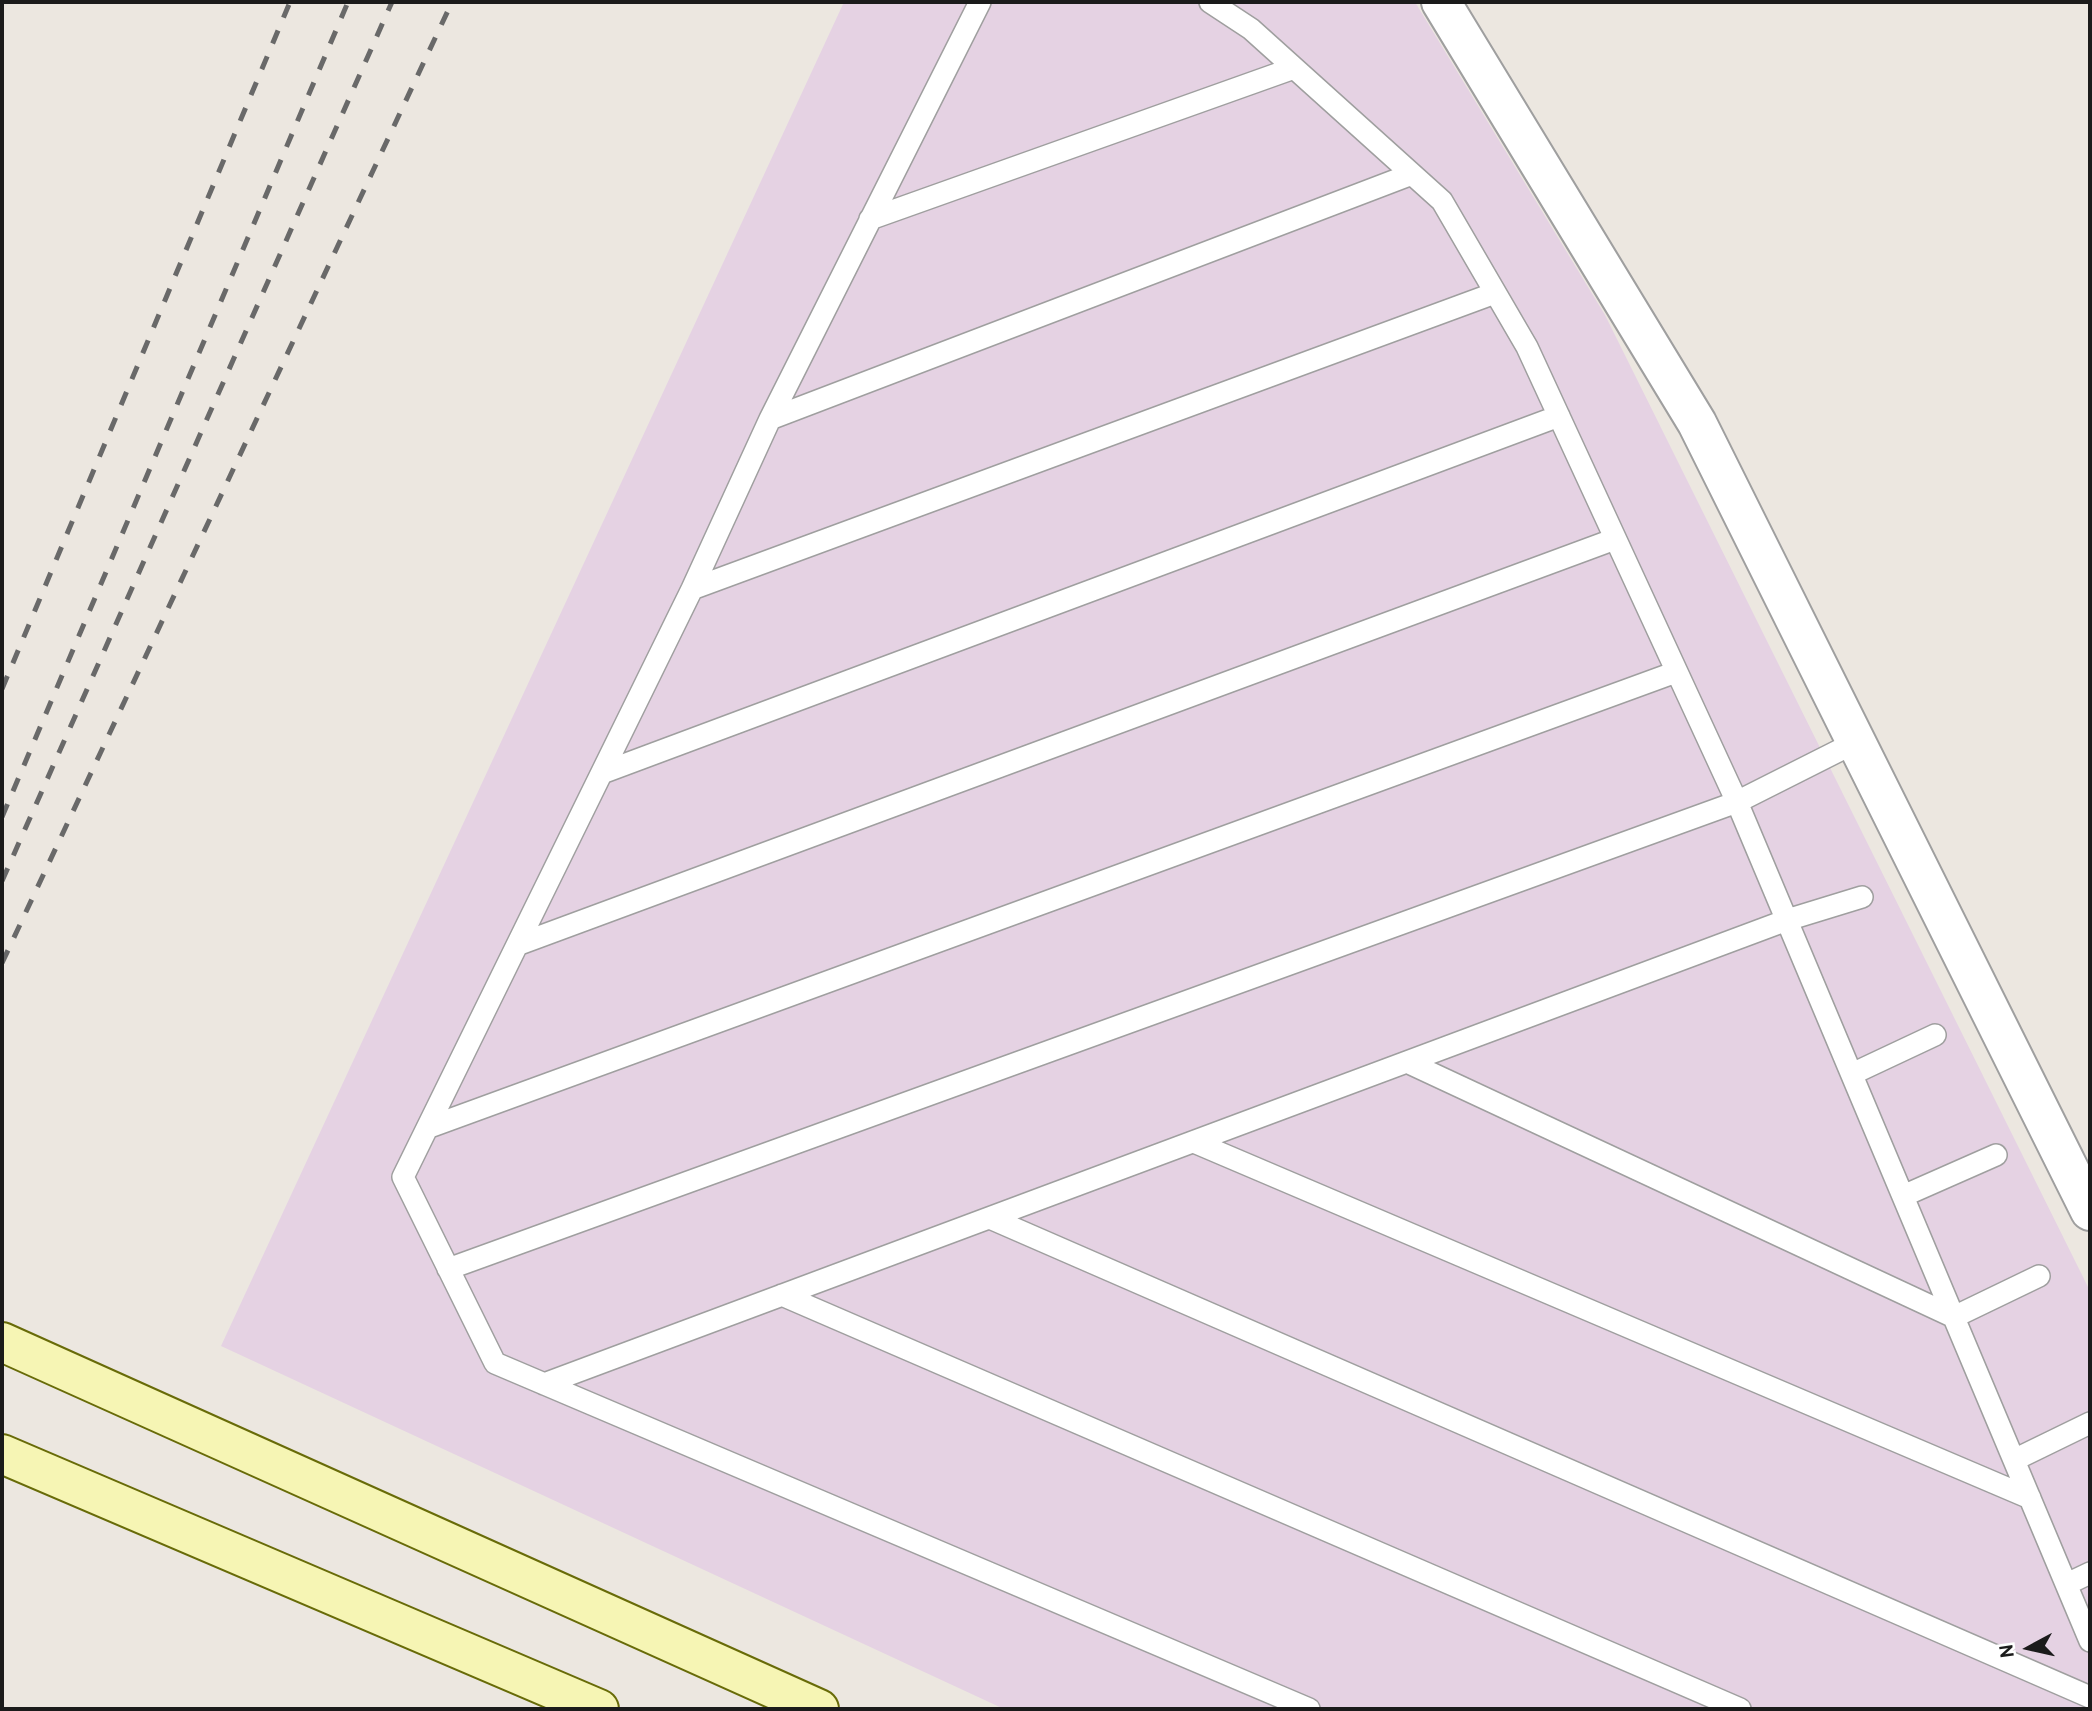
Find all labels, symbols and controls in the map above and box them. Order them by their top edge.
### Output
north arrow [1994,1613,2064,1683]
text: N [1995,1642,2021,1659]

